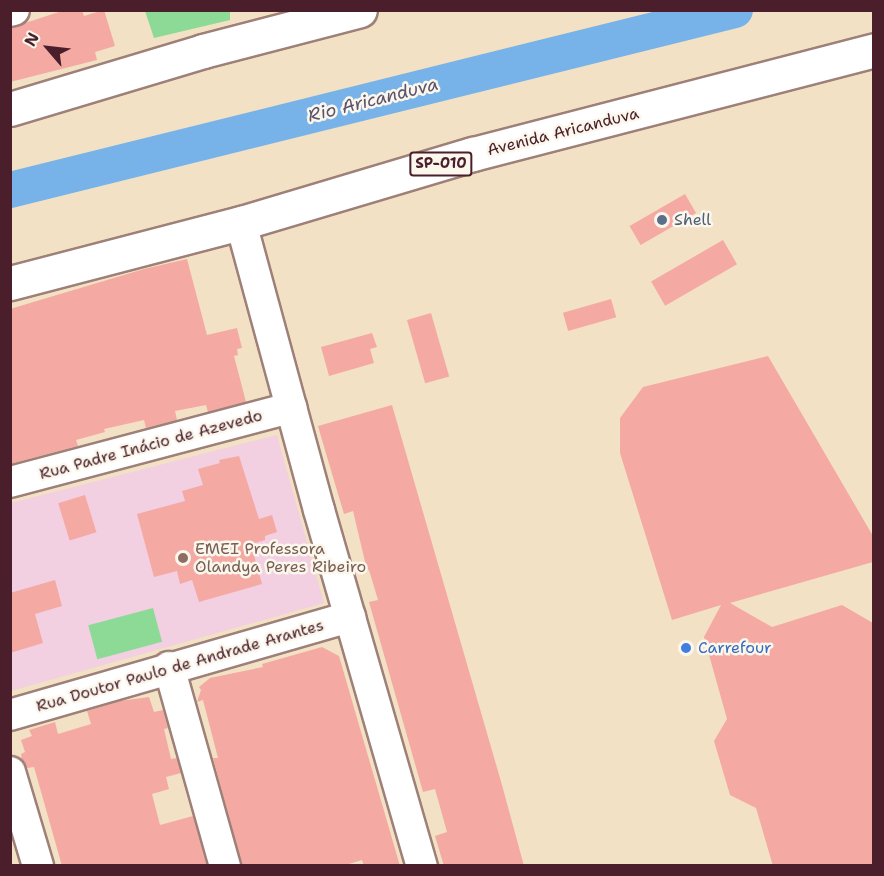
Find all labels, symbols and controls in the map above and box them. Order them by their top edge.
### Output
north arrow [18,18,78,78]
text: N [19,29,44,50]
water label: Rio Aricanduva [306,73,440,127]
street label: Avenida Aricanduva [485,104,641,160]
road number: SP-010 [408,152,474,176]
place label: Shell [674,210,711,230]
marker: Shell [655,213,669,227]
street label: Rua Padre Inácio de Azevedo [37,406,265,484]
place label: EMEI Professora Olandya Peres Ribeiro [195,539,366,577]
marker: EMEI Professora Olandya Peres Ribeiro [176,551,190,565]
street label: Rua Doutor Paulo de Andrade Arantes [34,616,326,716]
place label: Carrefour [698,638,772,658]
marker: Carrefour [679,641,693,655]

